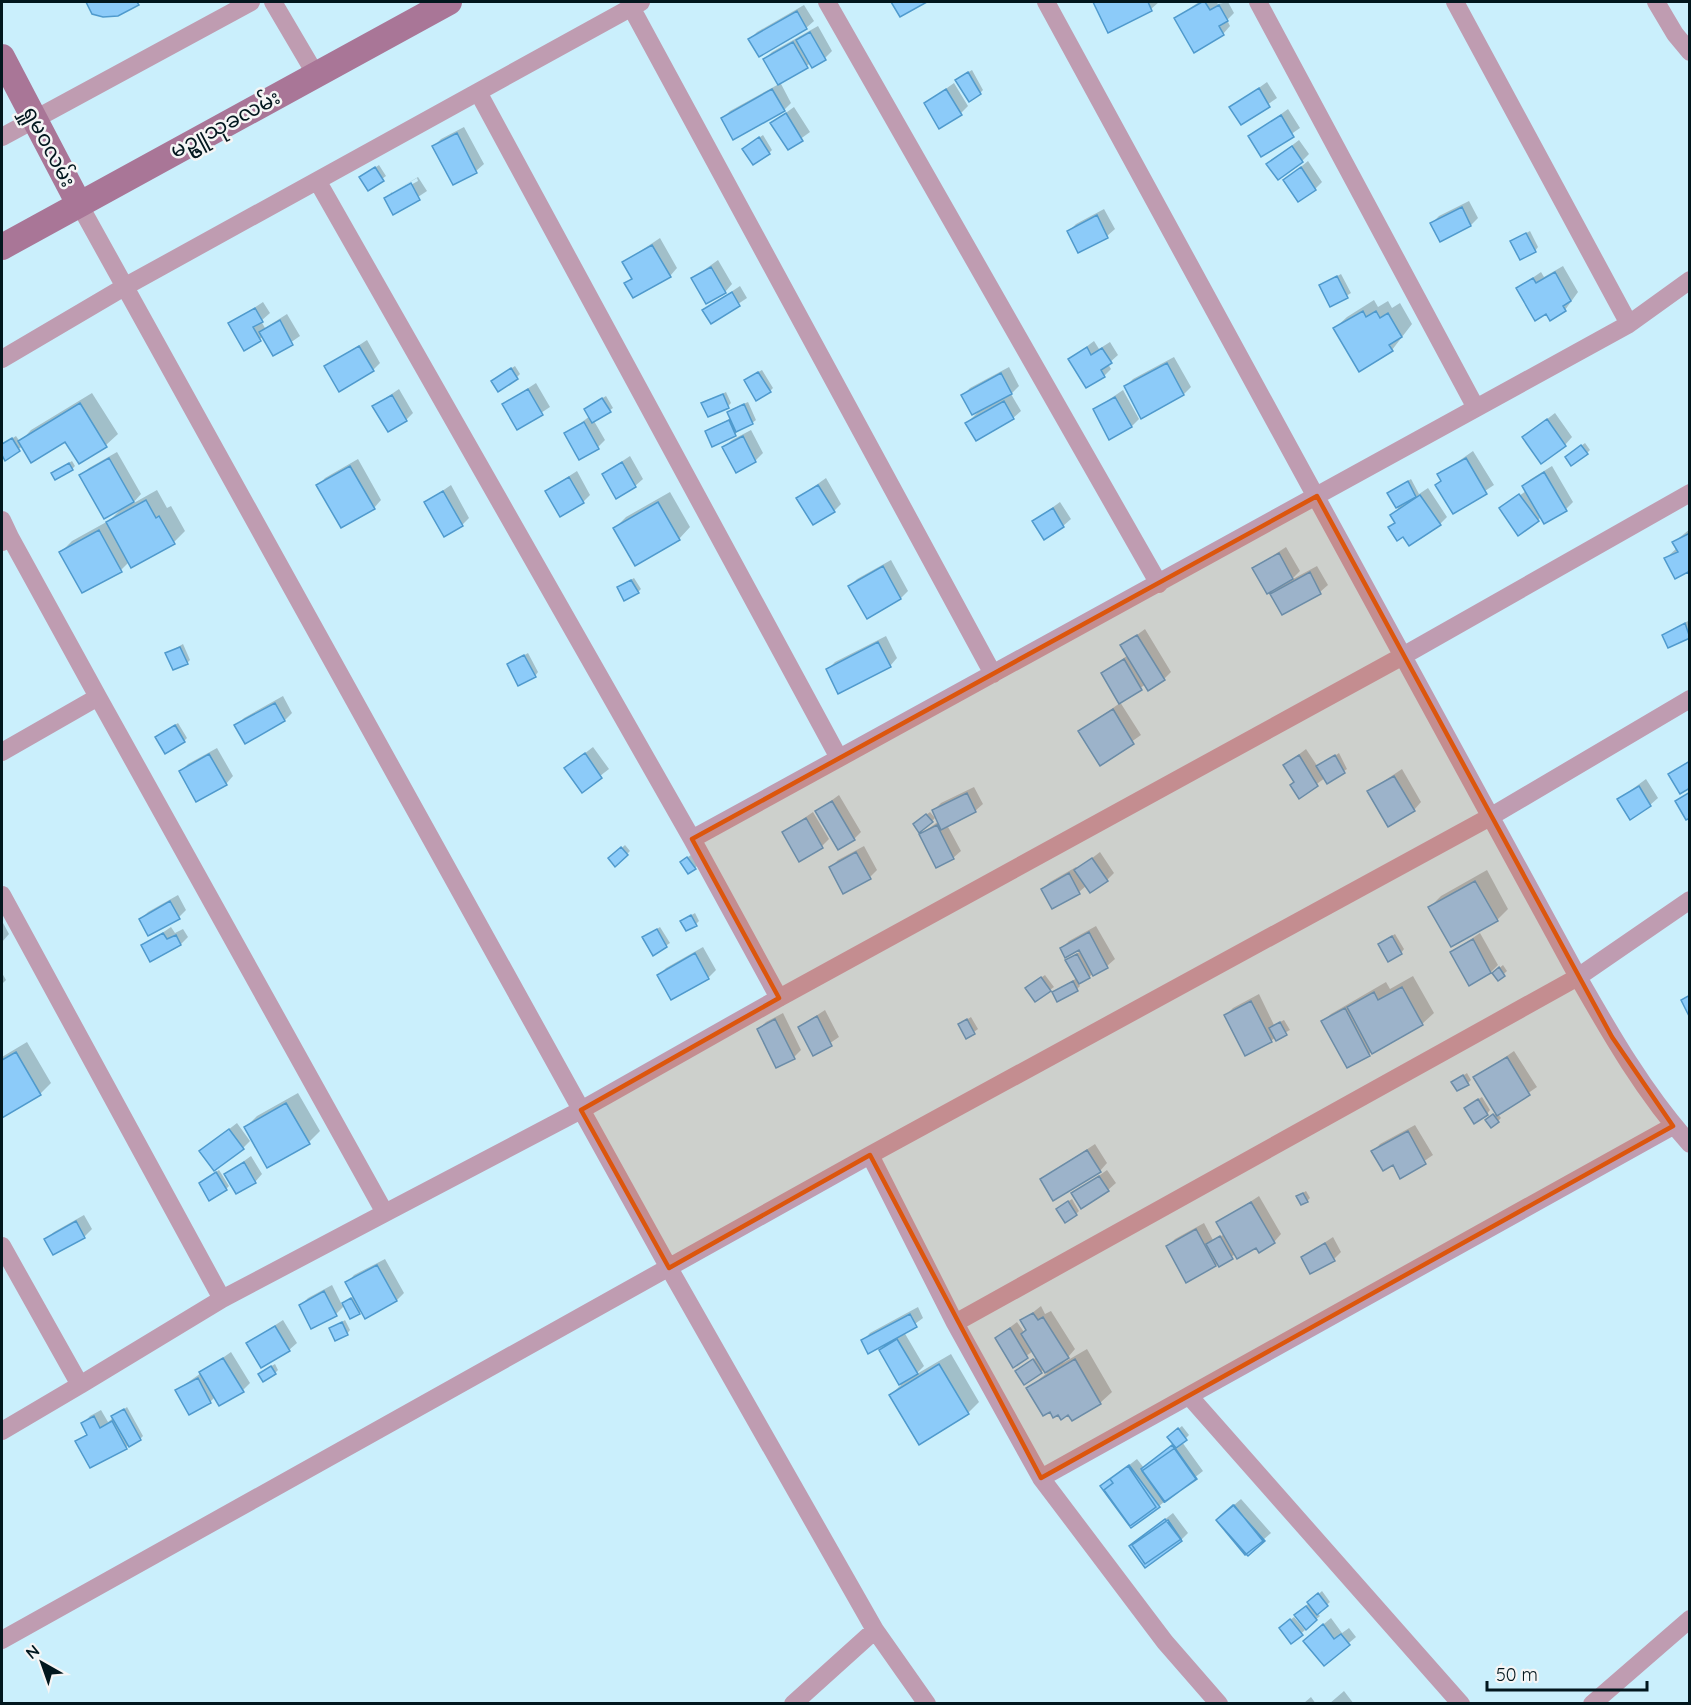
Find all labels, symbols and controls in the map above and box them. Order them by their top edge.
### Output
street label: မဥ္ဇူသုခလမ်း [164,82,286,167]
street label: ရှုမဝလမ်း [13,99,84,193]
north arrow [12,1633,72,1693]
text: N [21,1640,43,1663]
scale bar [1487,1654,1648,1692]
text: 50 m [1496,1663,1538,1686]

